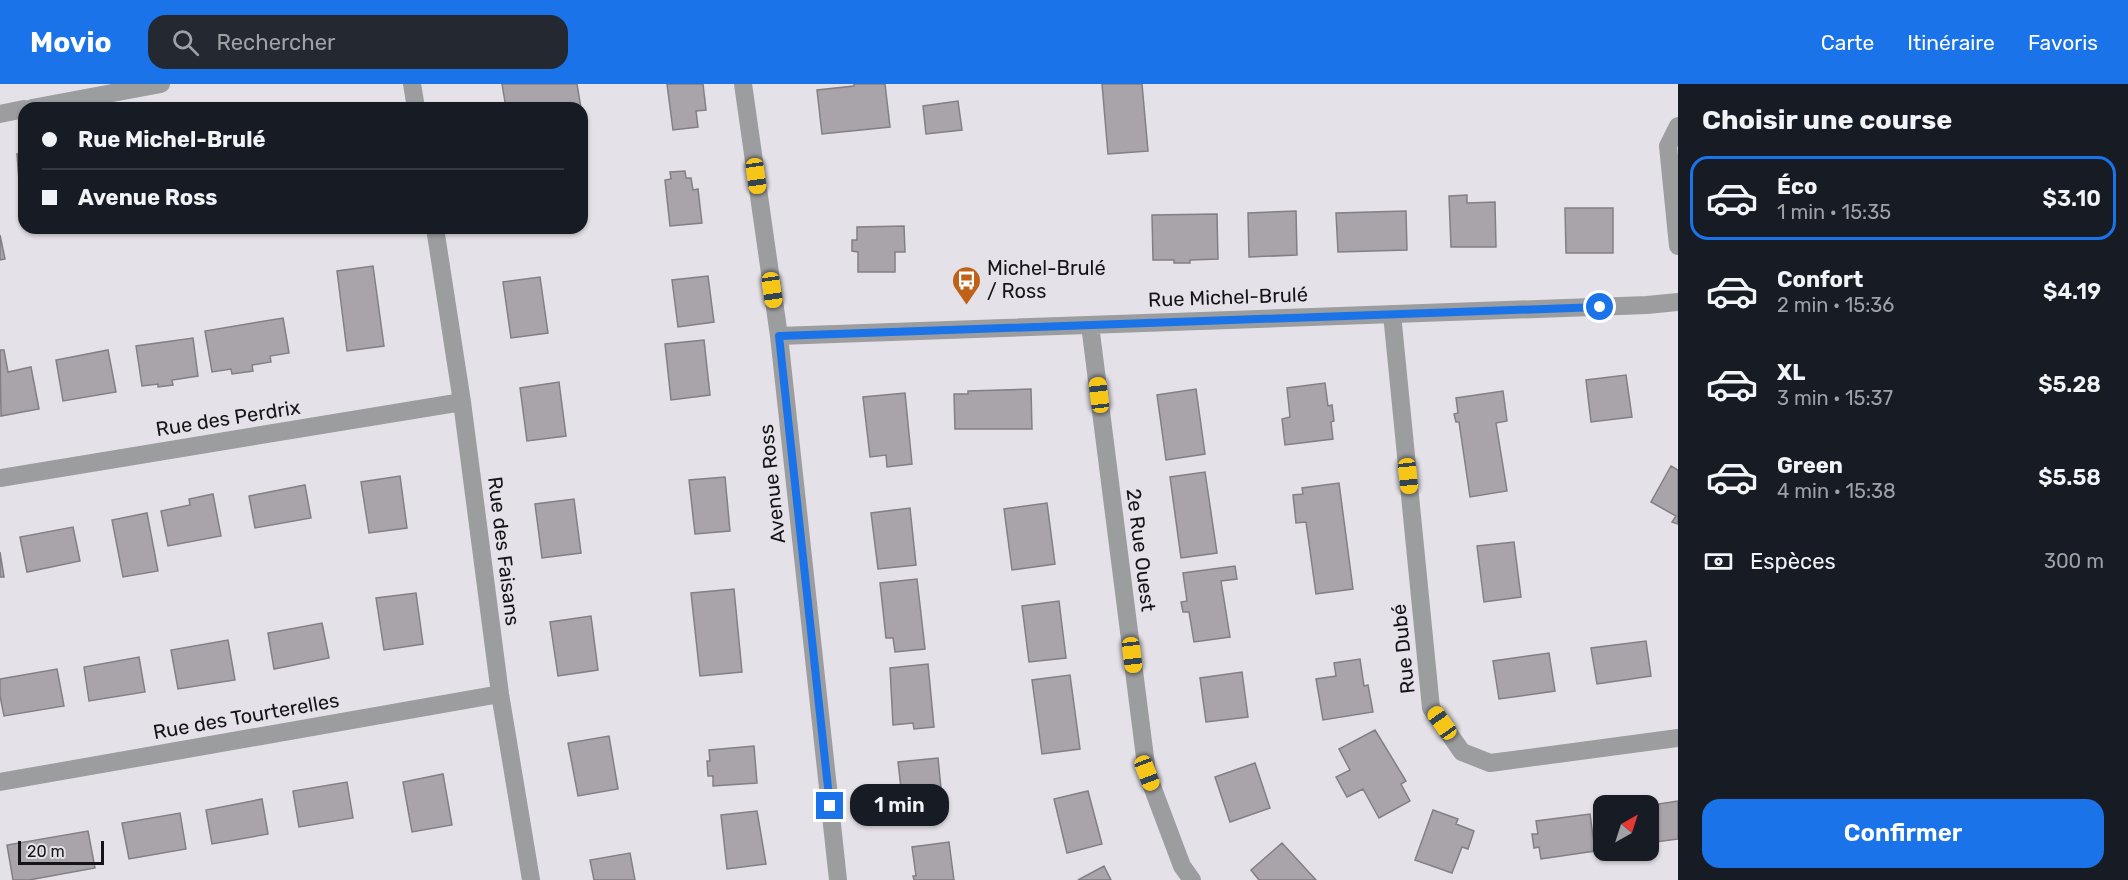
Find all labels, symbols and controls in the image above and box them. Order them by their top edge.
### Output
search box [148,15,568,69]
text: Movio [30,26,112,59]
icon: search [169,26,202,59]
text: Rechercher [217,29,335,56]
text: Carte [1821,30,1874,55]
text: Itinéraire [1907,30,1995,55]
text: Favoris [2028,30,2098,55]
text: Choisir une course [1702,104,1952,136]
text: Rue Michel-Brulé [78,126,266,153]
car [745,157,767,195]
icon: car [1705,171,1759,225]
text: Éco [1777,173,1817,200]
text: Avenue Ross [78,184,217,211]
text: $3.10 [2043,185,2101,212]
text: 1 min · 15:35 [1777,200,1891,224]
place label: Michel-Brulé / Ross [987,256,1106,303]
bus stop icon: Michel-Brulé / Ross [950,264,982,306]
icon: car [1705,264,1759,318]
text: Confort [1777,266,1863,293]
car [761,271,783,309]
text: $4.19 [2043,278,2101,305]
street label: Rue Michel-Brulé [1148,282,1308,312]
route start [1586,293,1613,320]
text: 2 min · 15:36 [1777,293,1894,317]
icon: car [1705,357,1759,411]
text: XL [1777,359,1805,386]
text: $5.28 [2038,371,2101,398]
car [1088,376,1110,414]
text: 3 min · 15:37 [1777,386,1893,410]
street label: Rue des Perdrix [154,395,302,441]
street label: Avenue Ross [754,423,790,545]
icon: car [1705,450,1759,504]
text: Green [1777,452,1843,479]
car [1397,457,1419,495]
text: $5.58 [2038,464,2101,491]
street label: Rue des Faisans [483,475,525,627]
text: 4 min · 15:38 [1777,479,1896,503]
street label: 2e Rue Ouest [1122,487,1160,613]
icon: cash [1702,545,1735,578]
text: Espèces [1750,548,1836,575]
text: 300 m [2044,549,2104,573]
street label: Rue Dubé [1386,603,1420,695]
car [1121,636,1143,674]
street label: Rue des Tourterelles [151,688,341,744]
car [1424,703,1460,743]
car [1132,753,1162,793]
callout: 1 min [851,785,950,827]
route end [816,792,843,819]
text: 1 min [874,793,925,817]
north arrow [1593,795,1659,861]
map controls [1593,795,1659,861]
button: Confirmer [1702,799,2104,868]
scale bar [18,838,104,866]
text: 20 m [27,842,65,861]

